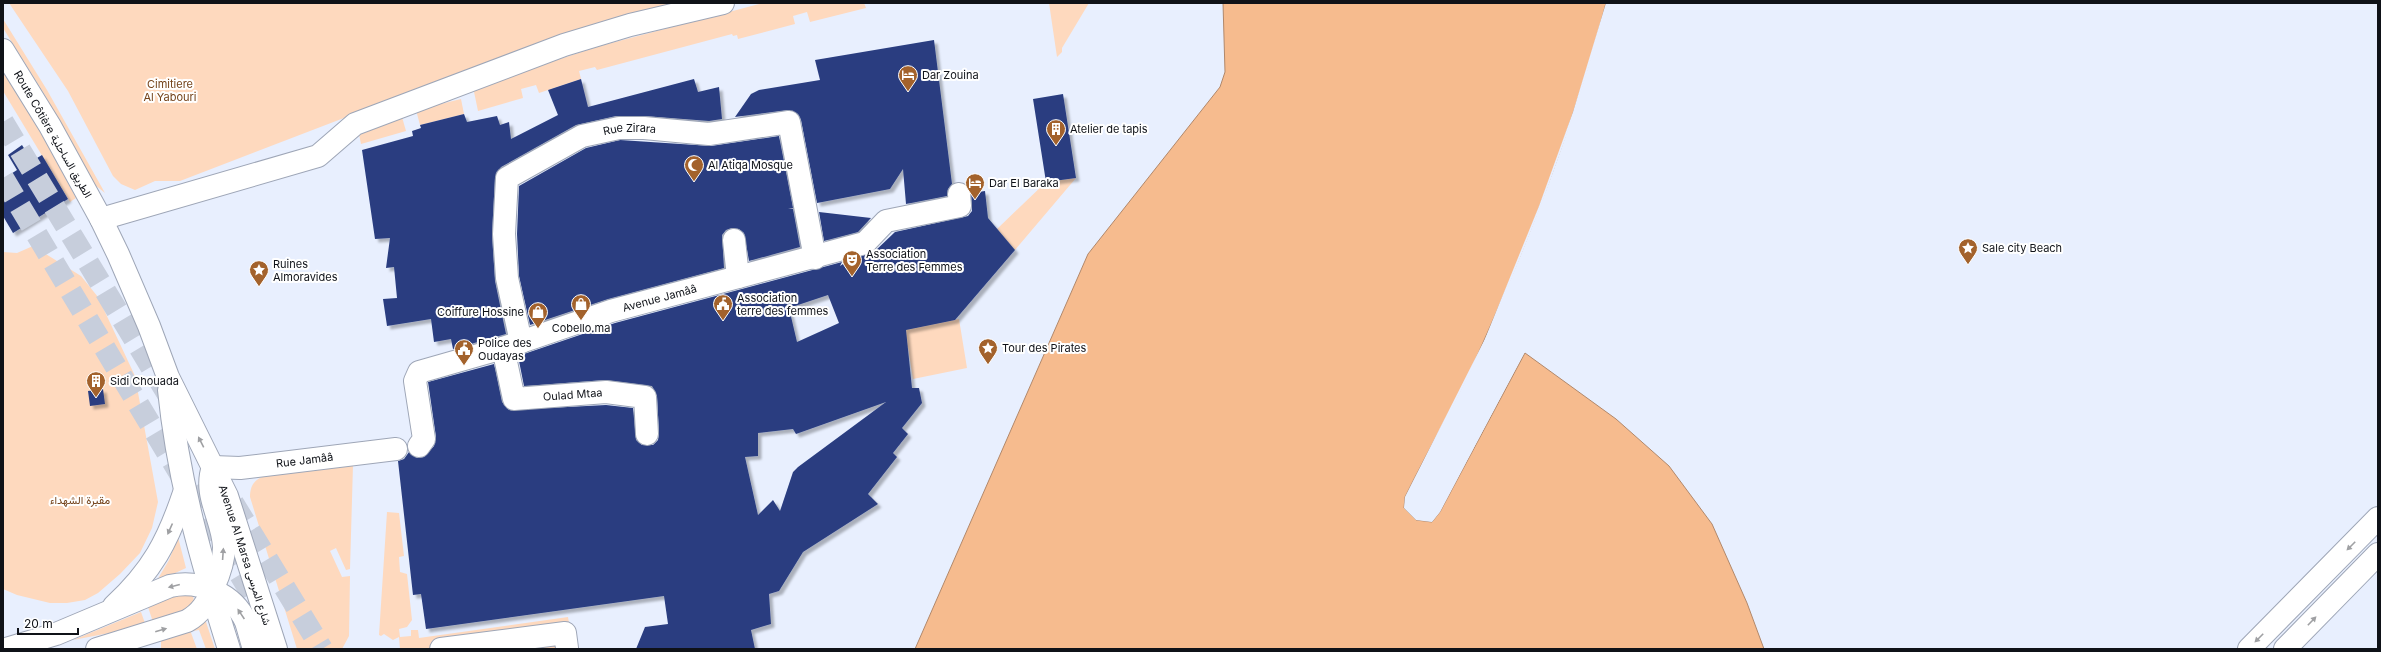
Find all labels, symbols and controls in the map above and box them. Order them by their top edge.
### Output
hotel icon: Dar Zouina [897,64,919,92]
street label: Route Côtière الطريق الساحلية [11,68,95,200]
place label: Dar Zouina [922,68,979,82]
park label: Cimitiere Al Yabouri [143,77,197,104]
building icon: Atelier de tapis [1045,118,1067,146]
street label: Rue Zirara [602,121,657,138]
place label: Atelier de tapis [1070,122,1148,136]
mosque icon: Al Atiqa Mosque [683,154,705,182]
place label: Al Atiqa Mosque [708,158,793,172]
hotel icon: Dar El Baraka [964,172,986,200]
place label: Dar El Baraka [989,176,1059,190]
place icon: Sale city Beach [1957,237,1979,265]
place label: Sale city Beach [1982,241,2062,255]
place label: Association Terre des Femmes [866,247,963,274]
theatre icon: Association Terre des Femmes [841,249,863,277]
place label: Ruines Almoravides [273,257,338,284]
place icon: Ruines Almoravides [248,259,270,287]
street label: Avenue Jamââ [621,281,698,315]
place label: Association terre des femmes [737,291,829,318]
shop icon: Cobello.ma [570,293,592,321]
public building icon: Association terre des femmes [712,293,734,321]
shop icon: Coiffure Hossine [527,301,549,329]
place label: Coiffure Hossine [437,305,524,319]
place label: Cobello.ma [552,321,610,335]
place label: Police des Oudayas [478,336,532,363]
place icon: Tour des Pirates [977,337,999,365]
public building icon: Police des Oudayas [453,338,475,366]
place label: Tour des Pirates [1002,341,1087,355]
building icon: Sidi Chouada [85,370,107,398]
place label: Sidi Chouada [110,374,179,388]
street label: Oulad Mtaa [542,385,603,404]
one-way arrow [198,436,204,448]
street label: Rue Jamââ [275,450,334,471]
street label: Avenue Al Marsa شارع المرسى [215,483,274,628]
park label: مقبرة الشهداء [50,493,110,507]
one-way arrow [167,524,173,535]
one-way arrow [2346,541,2356,551]
one-way arrow [220,548,227,560]
one-way arrow [168,583,180,589]
one-way arrow [237,608,244,620]
scale bar [18,610,78,636]
text: 20 m [24,616,53,631]
one-way arrow [2308,616,2317,626]
one-way arrow [155,627,167,633]
one-way arrow [2254,633,2264,643]

